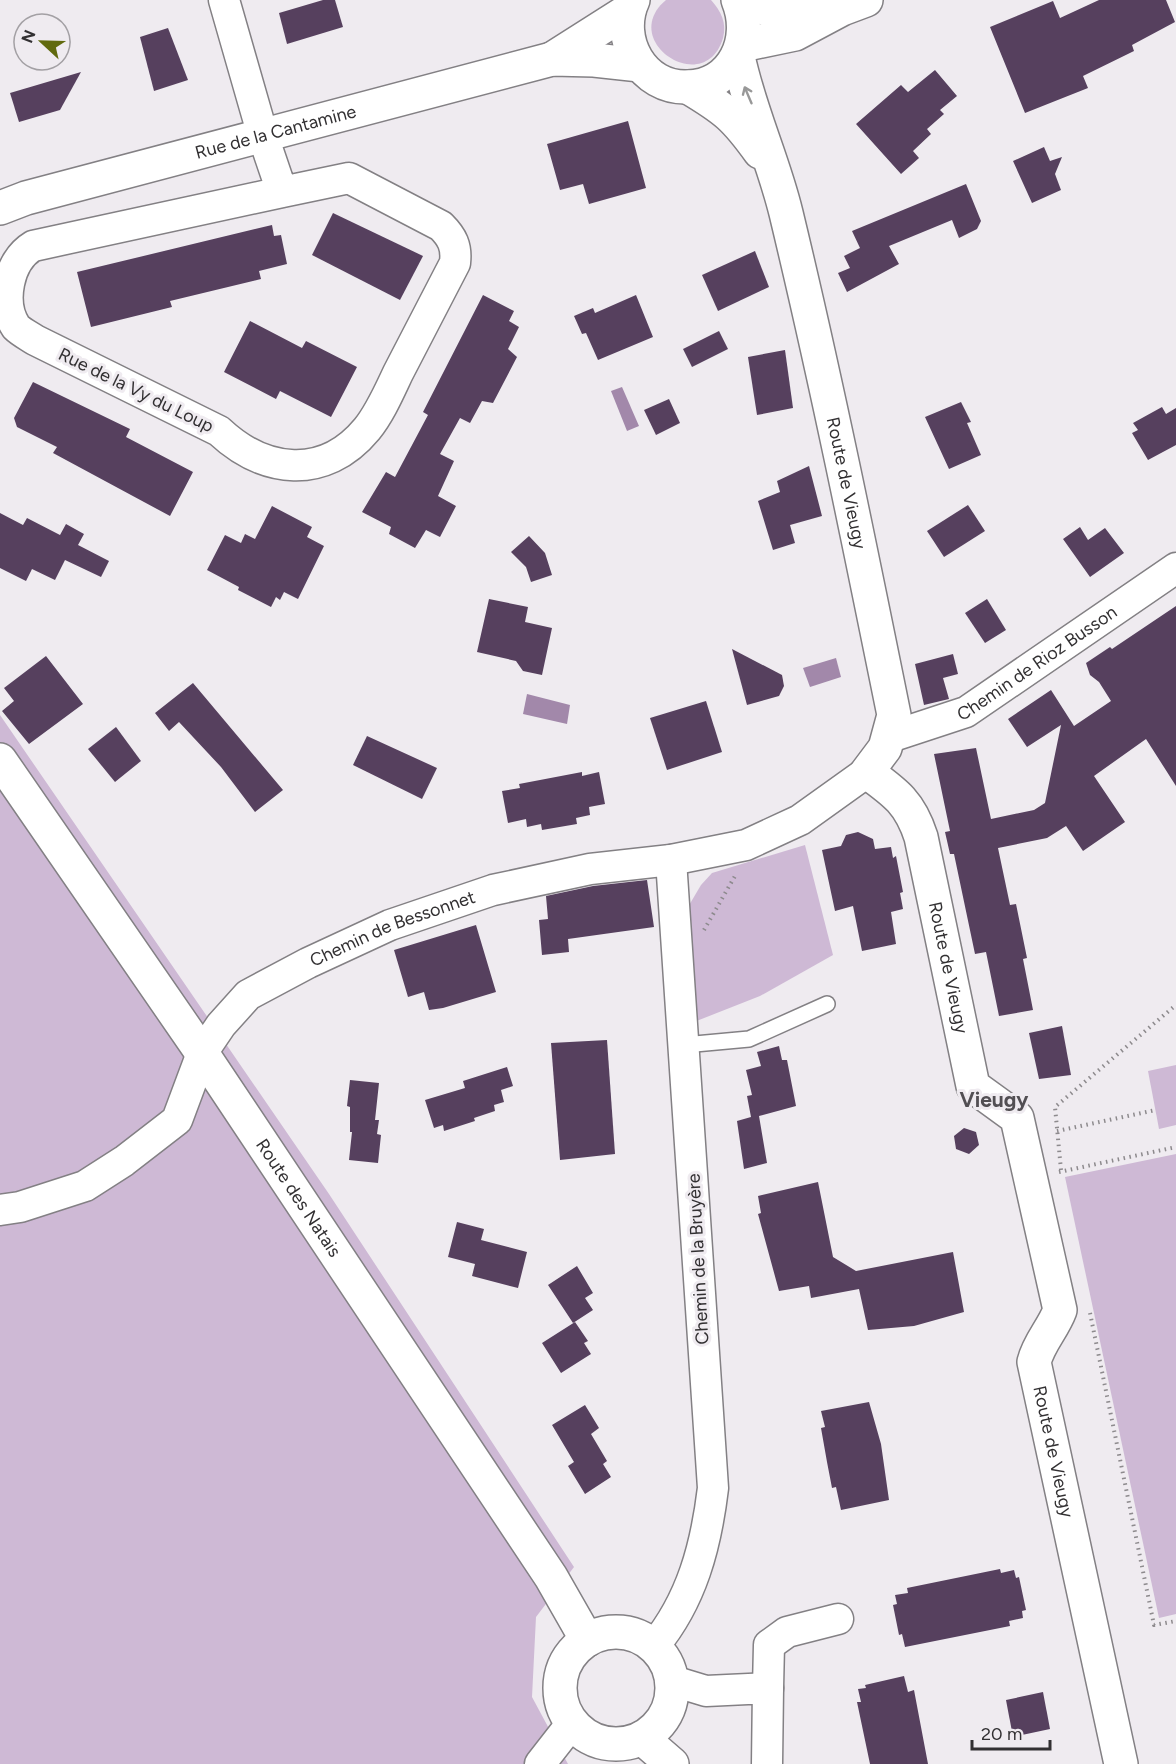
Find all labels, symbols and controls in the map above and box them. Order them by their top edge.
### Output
north arrow [12,12,72,72]
text: N [17,27,40,46]
one-way arrow [742,86,753,105]
street label: Rue de la Cantamine [193,100,359,164]
street label: Rue de la Vy du Loup [55,343,217,437]
street label: Route de Vieugy [822,415,871,551]
street label: Chemin de Rioz Busson [954,601,1121,725]
street label: Chemin de Bessonnet [306,886,478,972]
street label: Route de Vieugy [924,900,973,1036]
district label: Vieugy [960,1087,1029,1112]
street label: Route des Natais [251,1135,346,1261]
street label: Chemin de la Bruyère [683,1173,713,1345]
street label: Route de Vieugy [1028,1384,1078,1520]
scale bar [972,1713,1050,1751]
text: 20 m [981,1723,1022,1745]

